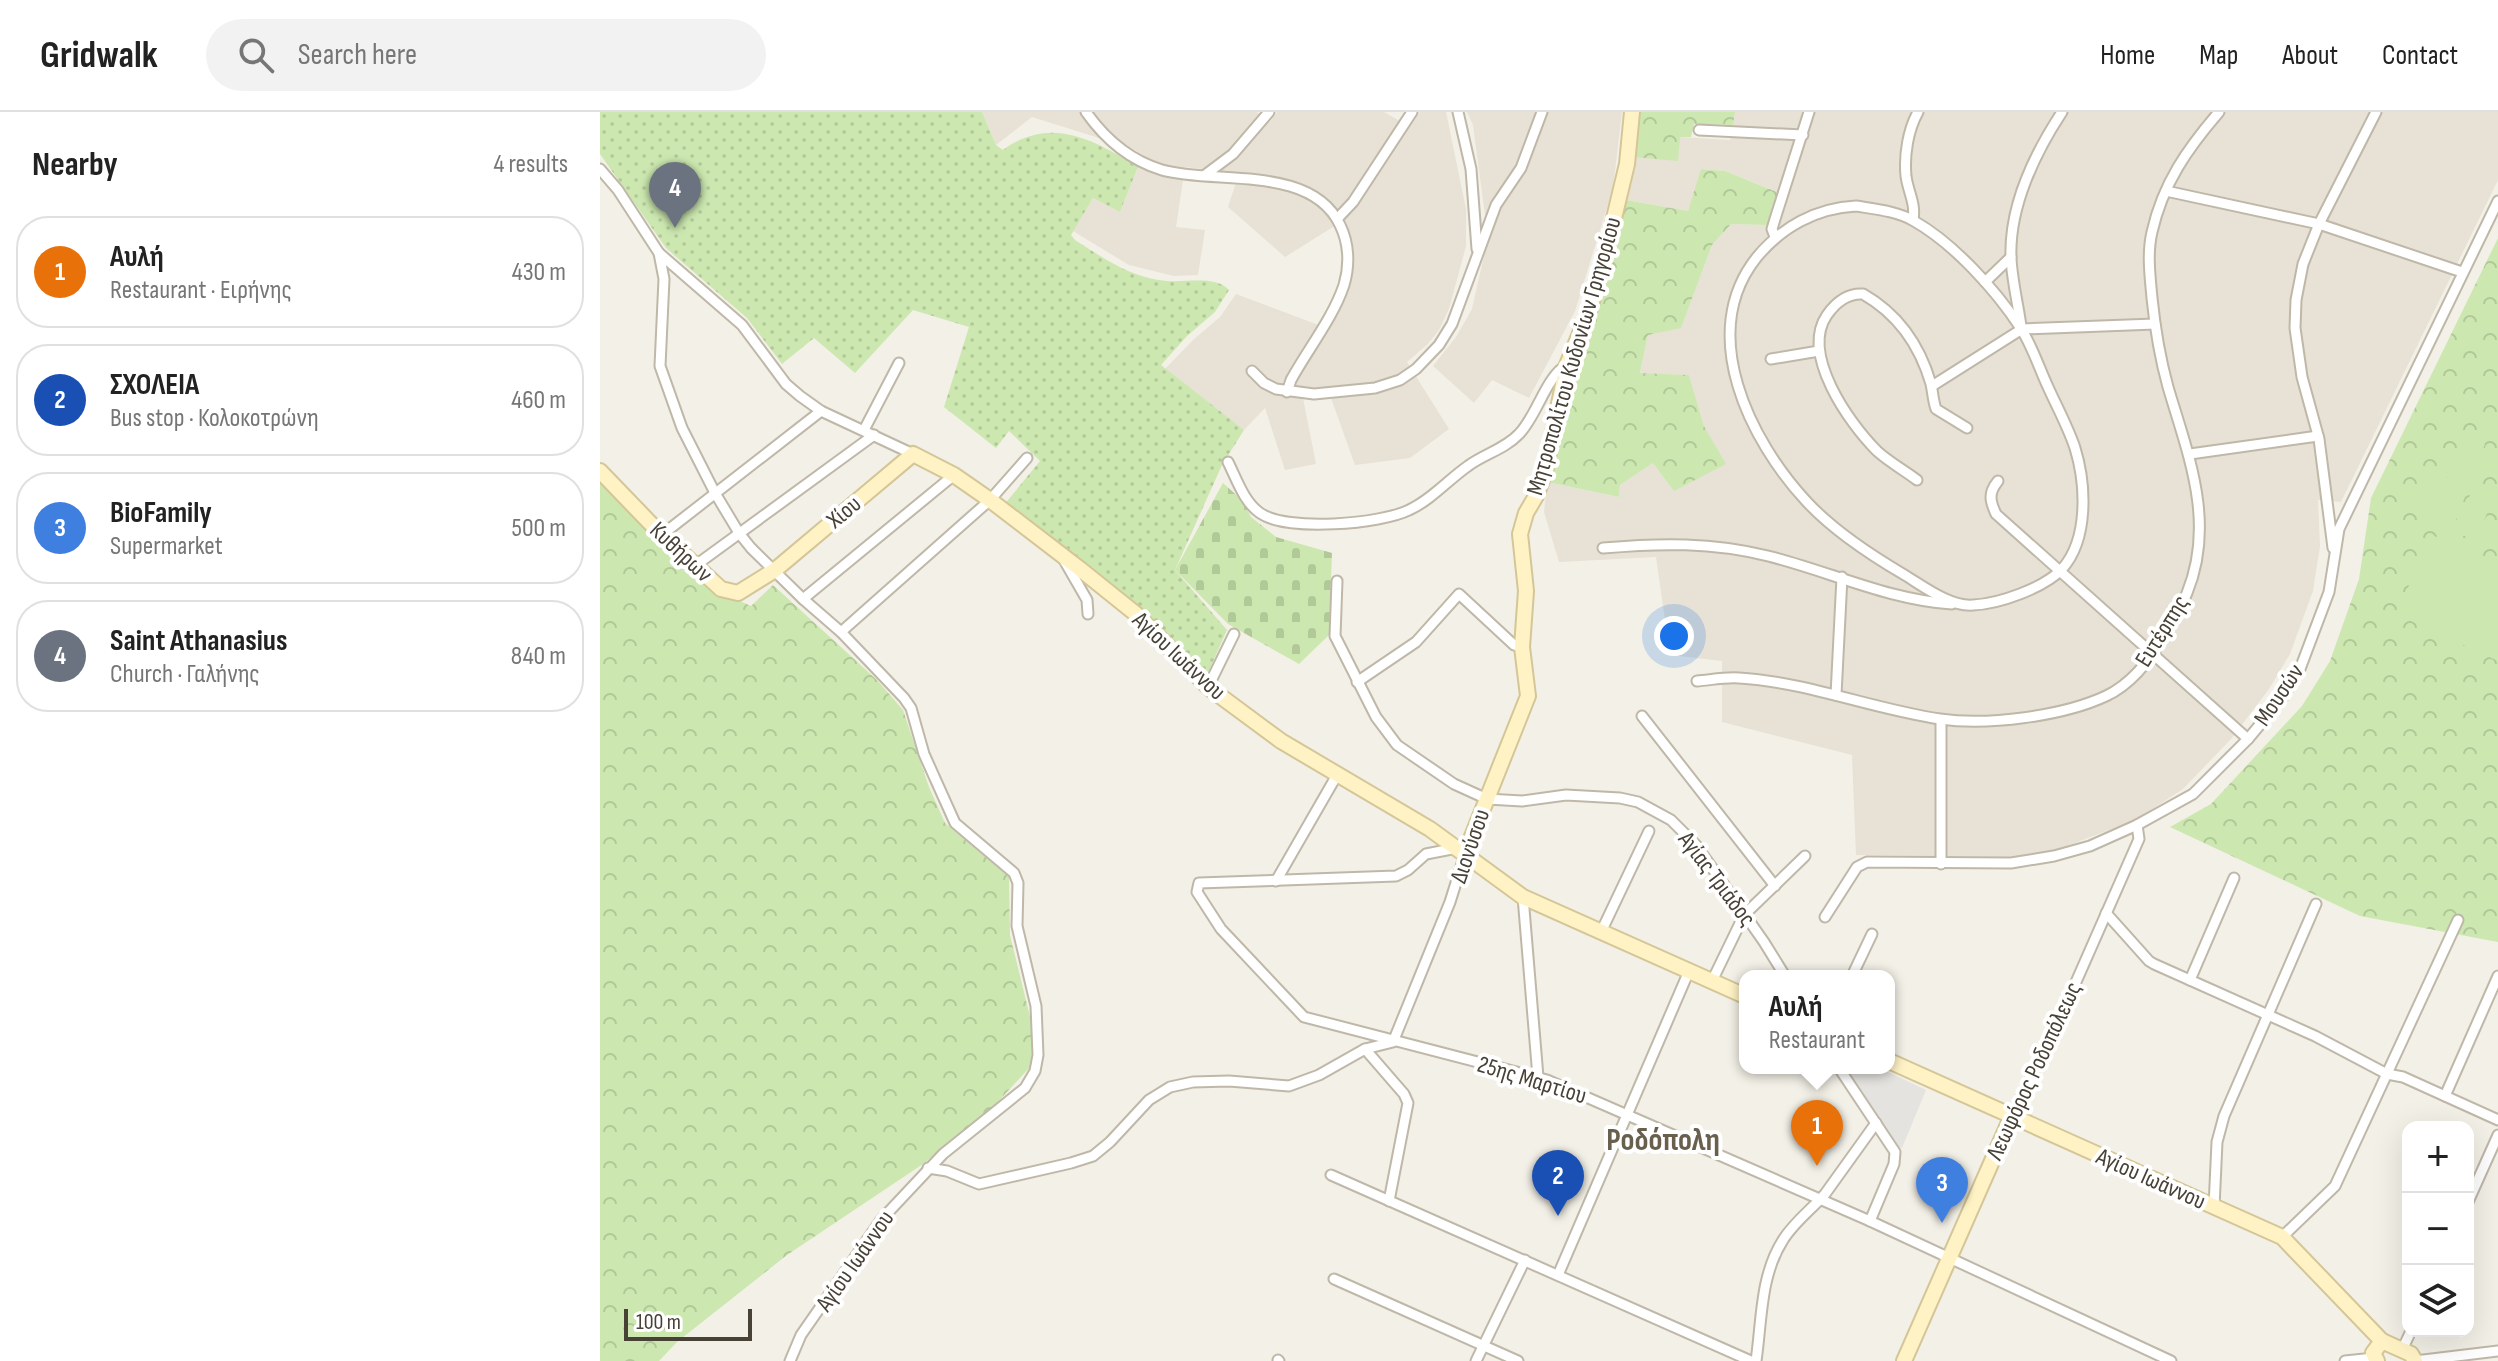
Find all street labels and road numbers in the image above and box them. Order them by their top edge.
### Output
street label: Μητροπολίτου Κυδονίων Γρηγορίου [1520,214,1628,498]
street label: Χίου [820,489,867,535]
street label: Κυθήρων [644,516,718,588]
street label: Ευτέρπης [2129,590,2195,672]
street label: Αγίου Ιωάννου [1126,605,1232,706]
street label: Μουσών [2248,659,2310,731]
street label: Διονύσου [1444,805,1496,887]
street label: Αγίας Τριάδος [1671,825,1762,932]
street label: Λεωφόρος Ροδοπόλεως [1980,977,2088,1165]
street label: 25ης Μαρτίου [1474,1050,1590,1110]
street label: Αγίου Ιωάννου [2091,1142,2210,1216]
street label: Αγίου Ιωάννου [809,1205,900,1318]

